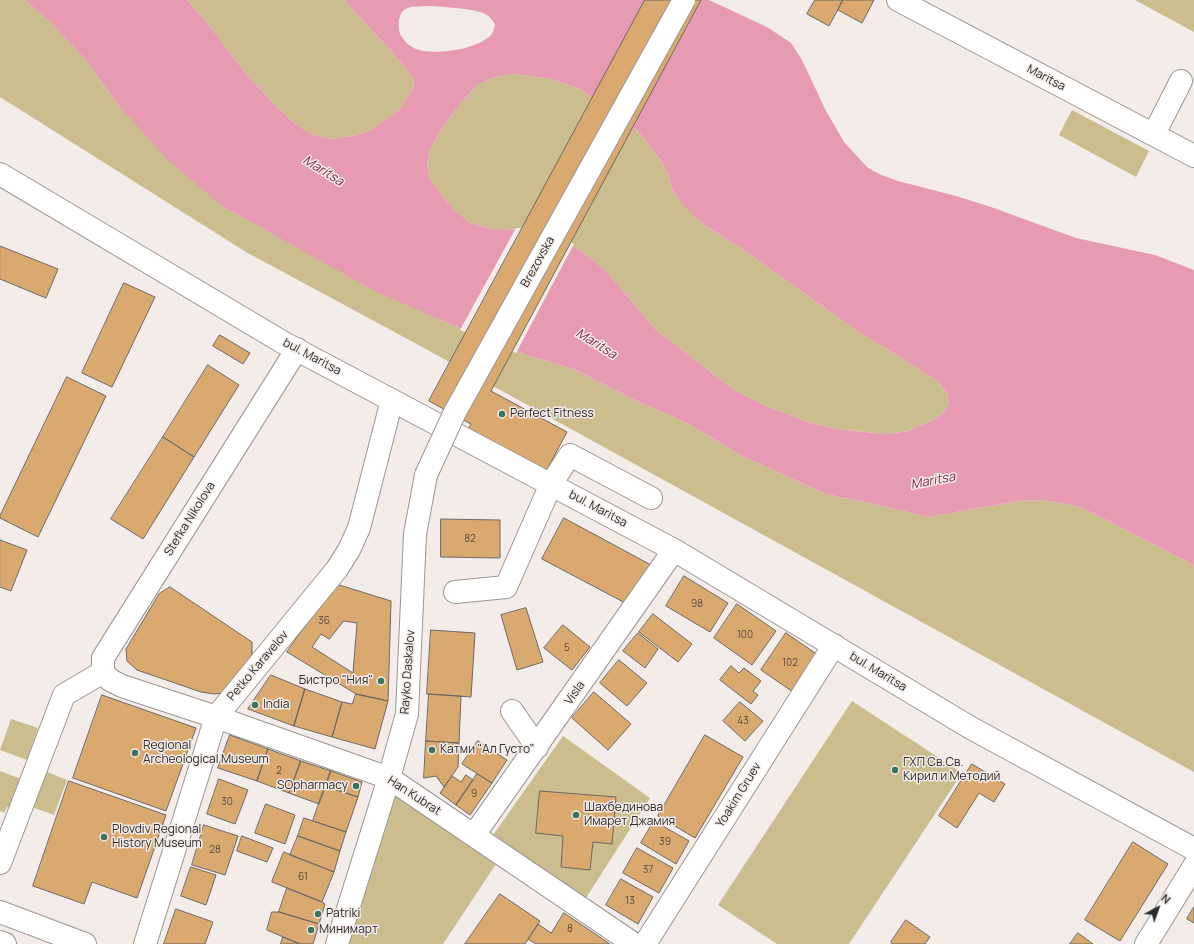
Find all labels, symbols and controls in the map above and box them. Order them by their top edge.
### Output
street label: Maritsa [1024,62,1068,94]
water label: Maritsa [300,152,346,190]
street label: Brezovska [518,234,558,290]
water label: Maritsa [573,325,619,363]
street label: bul. Maritsa [280,336,344,378]
place label: Perfect Fitness [510,407,594,421]
marker: Perfect Fitness [497,409,507,419]
water label: Maritsa [909,469,957,493]
street label: Stefka Nikolova [161,479,219,559]
street label: bul. Maritsa [566,488,630,530]
house number: 82 [464,533,476,545]
house number: 98 [691,598,703,610]
house number: 36 [318,615,330,627]
street label: Petko Karavelov [224,628,292,704]
street label: Rayko Daskalov [398,629,418,715]
house number: 100 [737,629,753,641]
house number: 5 [564,642,570,654]
street label: bul. Maritsa [847,649,909,695]
house number: 102 [782,657,798,669]
place label: Бистро "Ния" [299,674,373,688]
marker: Бистро "Ния" [376,676,386,686]
street label: Visla [562,678,588,708]
place label: India [263,698,289,712]
marker: India [250,700,260,710]
house number: 43 [737,715,749,727]
place label: Regional Archeological Museum [143,739,269,767]
place label: Катми "Ал Густо" [440,743,534,757]
marker: Катми "Ал Густо" [427,745,437,755]
marker: Regional Archeological Museum [130,748,140,758]
place label: ГХП Св.Св. Кирил и Методий [903,756,1000,784]
street label: Yoakim Gruev [713,760,765,830]
house number: 2 [276,765,282,777]
marker: ГХП Св.Св. Кирил и Методий [890,765,900,775]
street label: Han Kubrat [385,773,443,819]
place label: SOpharmacy [277,779,348,793]
marker: SOpharmacy [351,781,361,791]
house number: 9 [471,788,477,800]
house number: 30 [221,796,233,808]
place label: Шахбединова Имарет Джамия [584,801,675,829]
marker: Шахбединова Имарет Джамия [571,810,581,820]
place label: Plovdiv Regional History Museum [112,823,202,851]
marker: Plovdiv Regional History Museum [99,832,109,842]
house number: 39 [659,836,671,848]
house number: 28 [209,844,221,856]
house number: 37 [643,864,653,876]
house number: 61 [298,871,308,883]
north arrow [1138,888,1178,928]
text: N [1158,890,1174,907]
house number: 13 [625,895,635,907]
place label: Patriki [326,907,360,921]
marker: Patriki [313,909,323,919]
place label: Минимарт [319,923,378,937]
house number: 8 [567,923,573,935]
marker: Минимарт [306,925,316,935]

